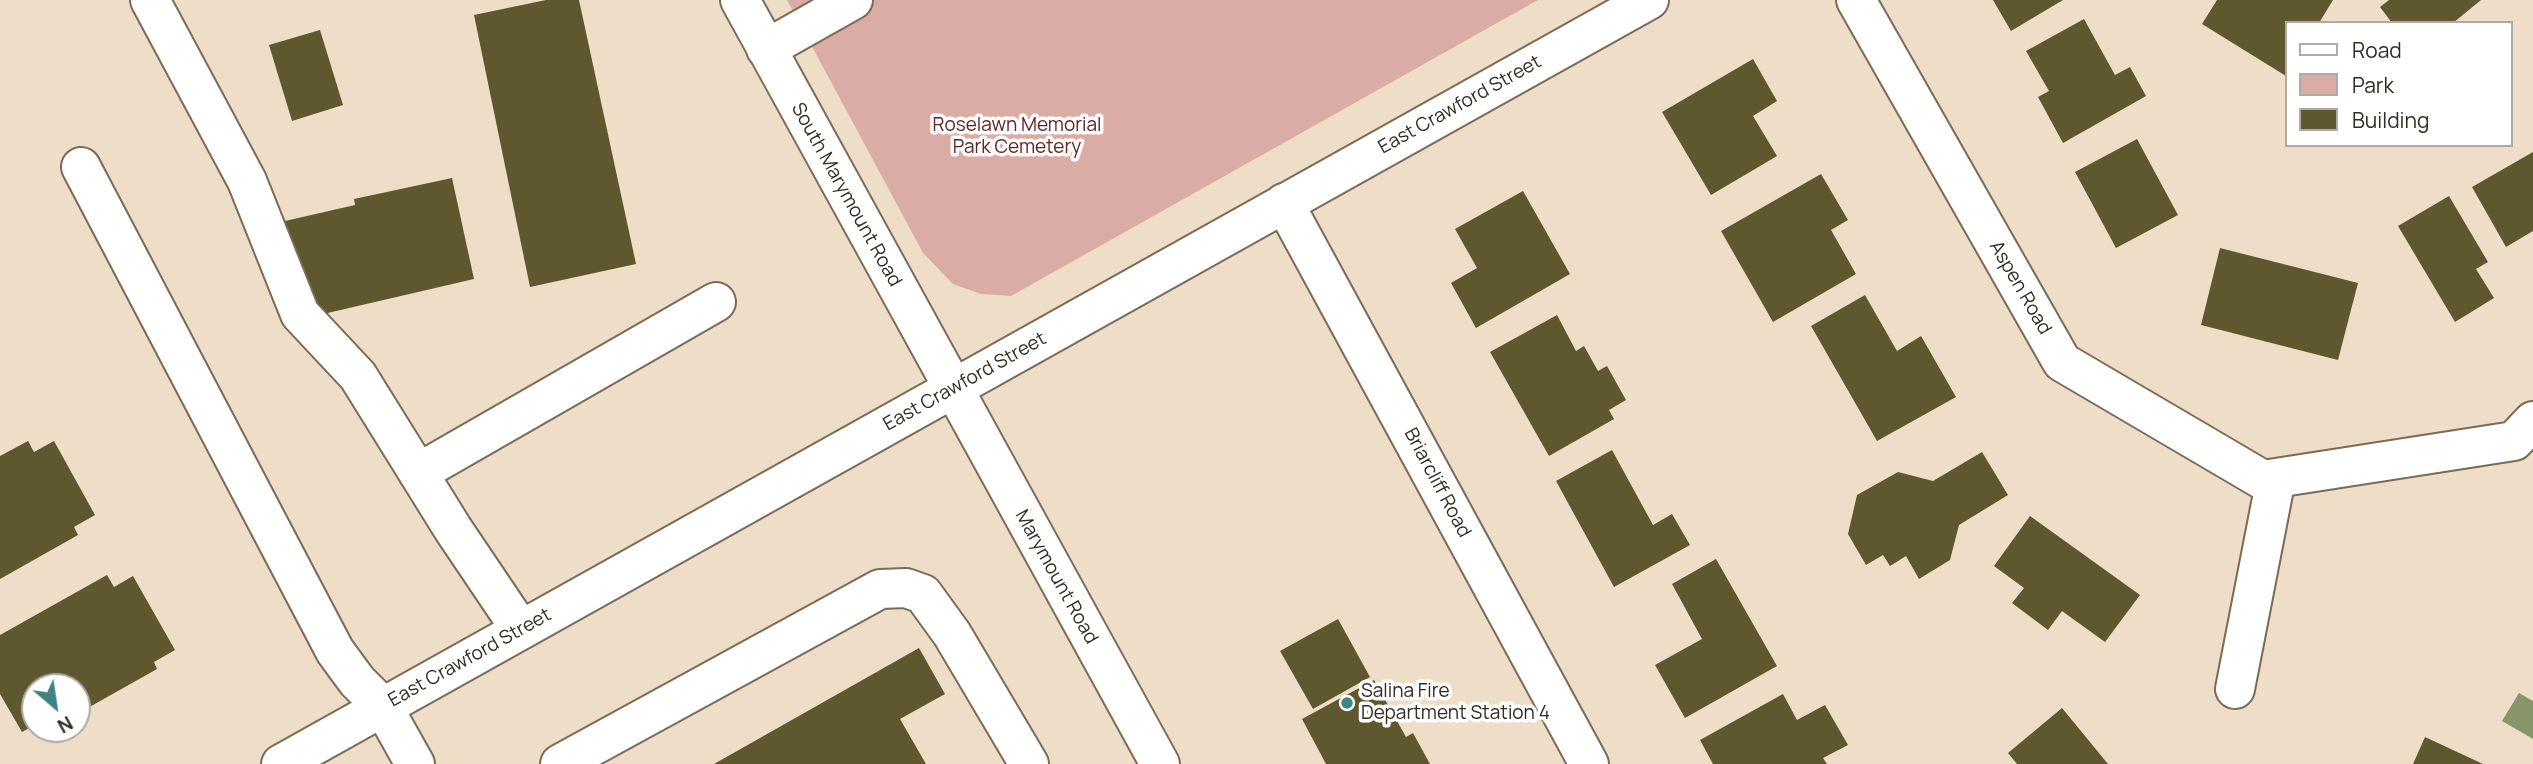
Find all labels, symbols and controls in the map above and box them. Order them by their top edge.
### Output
legend [2284,21,2512,147]
text: Road [2352,36,2402,64]
street label: East Crawford Street [1375,51,1545,159]
text: Park [2352,71,2394,99]
street label: South Marymount Road [786,99,906,291]
text: Building [2352,106,2429,134]
park label: Roselawn Memorial Park Cemetery [933,115,1101,159]
street label: Aspen Road [1984,237,2056,339]
street label: East Crawford Street [880,328,1050,436]
street label: Briarcliff Road [1399,424,1475,542]
street label: Marymount Road [1010,506,1102,648]
street label: East Crawford Street [385,604,555,712]
north arrow [21,673,91,743]
place label: Salina Fire Department Station 4 [1361,681,1550,725]
marker: Salina Fire Department Station 4 [1339,695,1355,711]
text: N [53,710,77,739]

